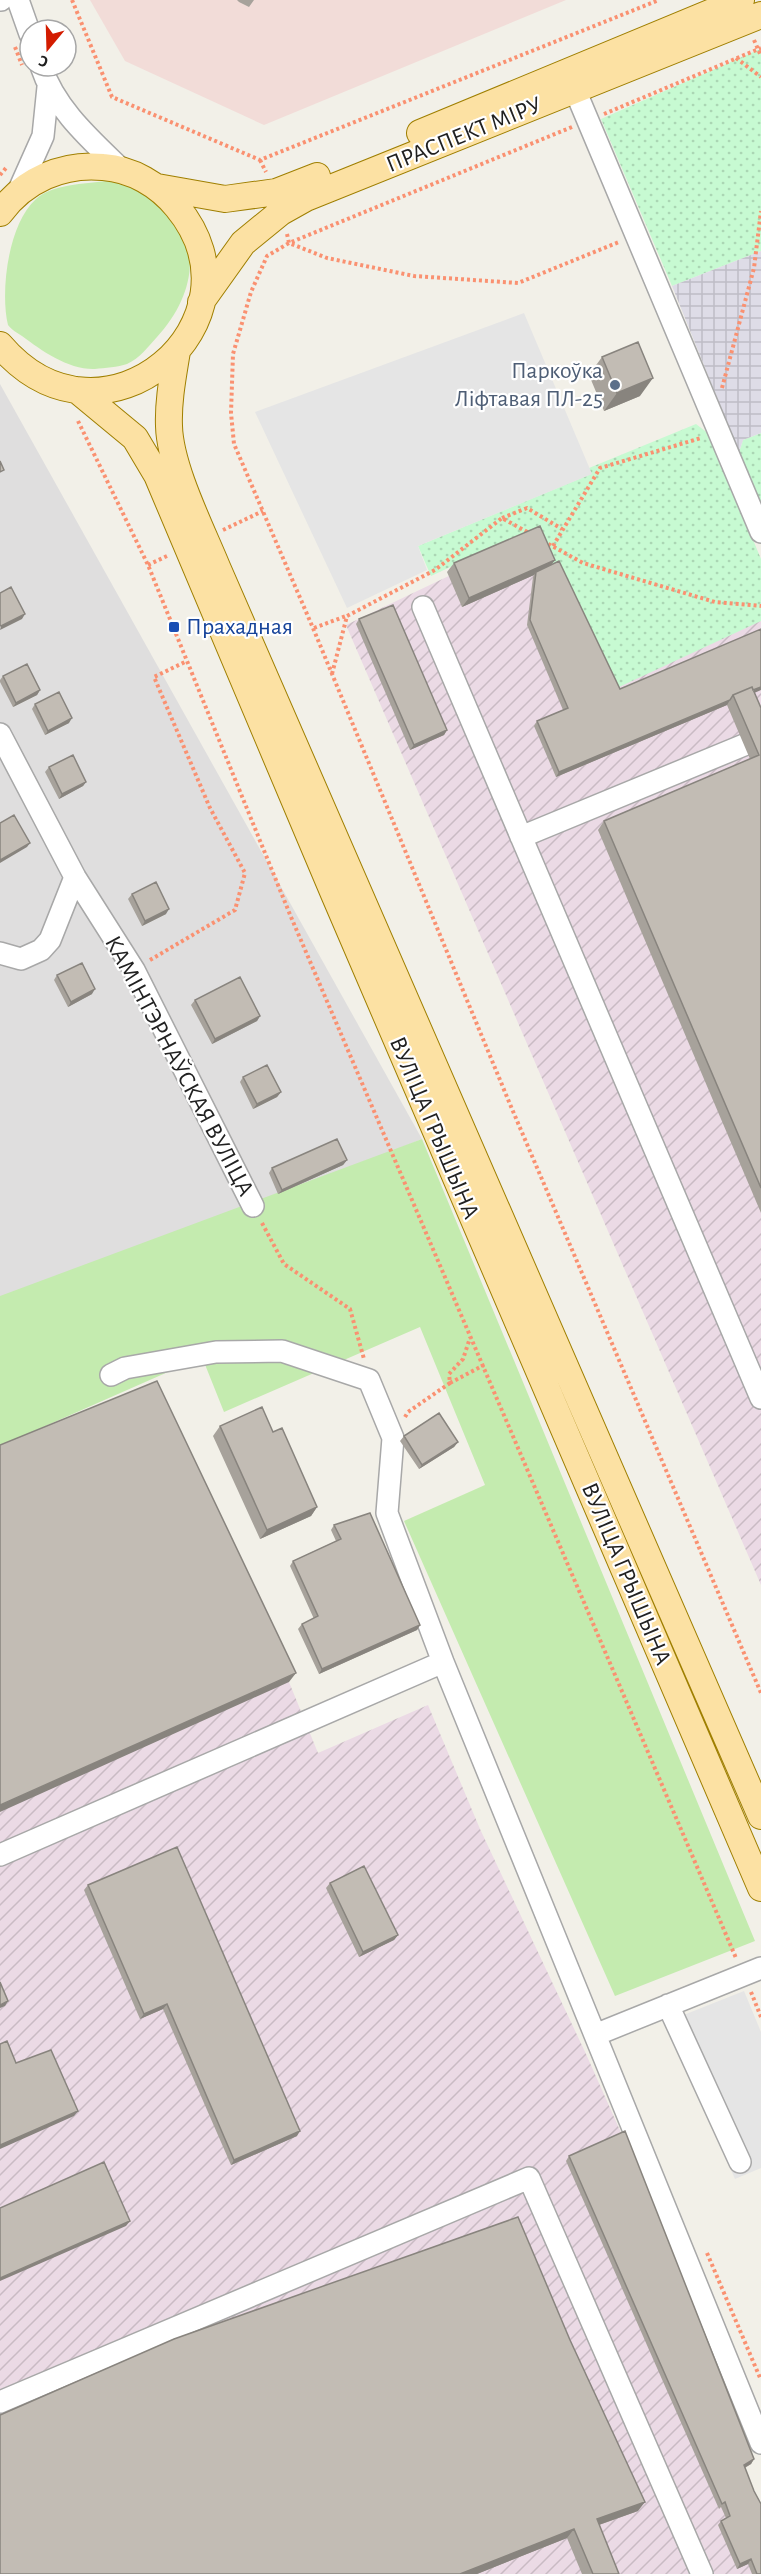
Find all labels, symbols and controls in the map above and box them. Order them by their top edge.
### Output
north arrow [18,18,78,78]
text: С [37,52,50,70]
street label: ПРАСПЕКТ МІРУ [383,93,546,177]
place label: Паркоўка Ліфтавая ПЛ-25 [455,359,603,411]
marker: Паркоўка Ліфтавая ПЛ-25 [608,378,622,392]
place label: Прахадная [186,615,293,639]
marker: Прахадная [167,620,181,634]
street label: КАМІНТЭРНАЎСКАЯ ВУЛІЦА [100,932,258,1200]
street label: ВУЛІЦА ГРЫШЫНА [385,1033,483,1223]
street label: ВУЛІЦА ГРЫШЫНА [577,1479,675,1669]

